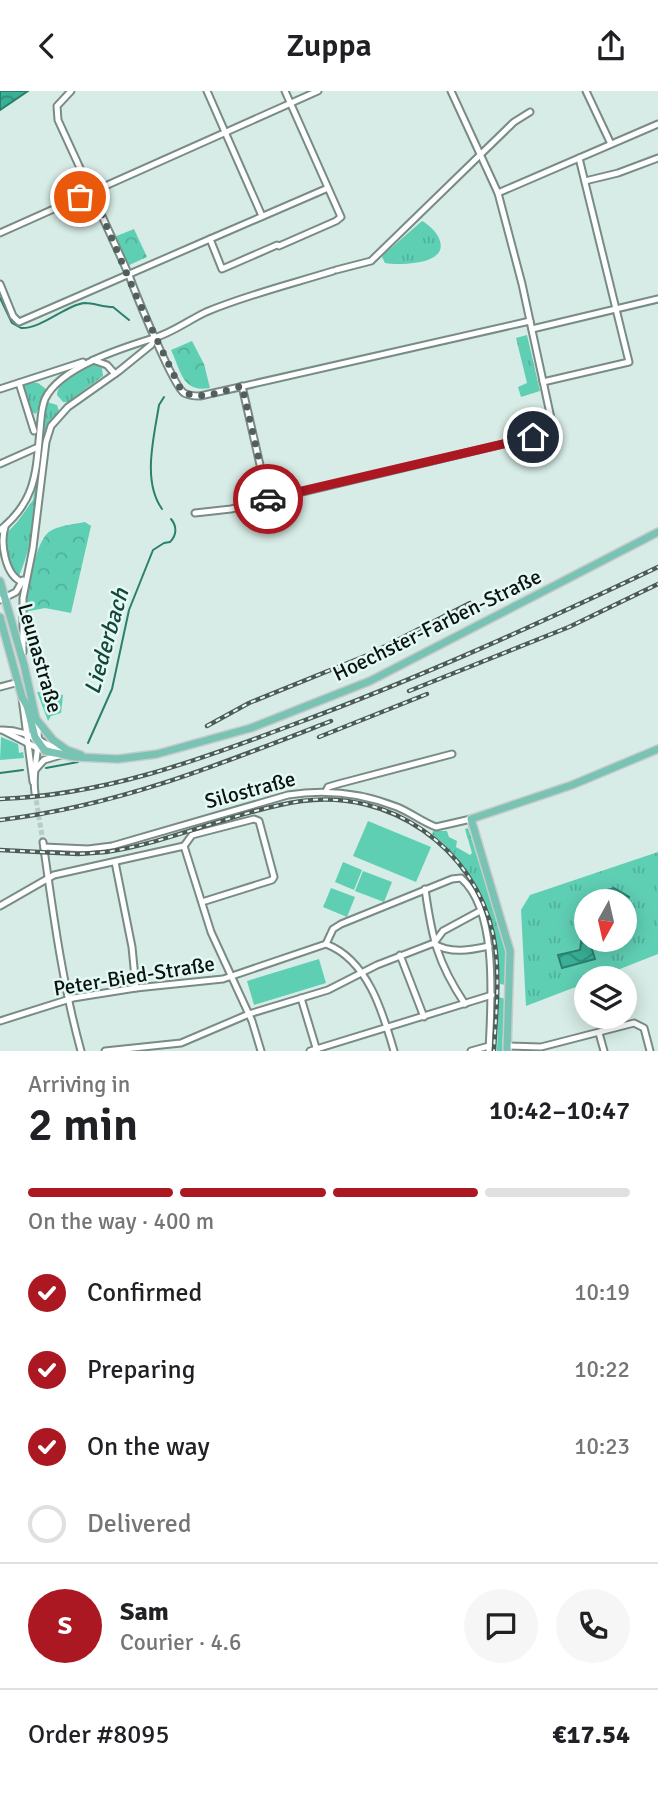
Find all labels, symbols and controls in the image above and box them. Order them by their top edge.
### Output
text: Zuppa [286,26,372,65]
icon: back [28,27,66,65]
icon: share [592,27,630,65]
pin [50,167,110,227]
icon: bag [61,178,99,216]
pin [503,407,563,467]
icon: home [514,418,552,456]
courier [233,464,303,534]
icon: car [249,480,287,518]
street label: Hoechster-Farben-Straße [328,563,546,687]
water label: Liederbach [78,584,136,697]
street label: Leunastraße [12,600,68,716]
street label: Silostraße [202,765,298,815]
north arrow [574,889,637,952]
map controls [574,889,637,1029]
street label: Peter-Bied-Straße [52,950,216,1002]
button: layers [574,966,637,1029]
text: Arriving in [28,1070,130,1099]
text: 10:42–10:47 [489,1095,630,1127]
text: 2 min [28,1097,138,1153]
text: On the way · 400 m [28,1207,214,1236]
icon: check [28,1274,66,1312]
text: Confirmed [87,1277,202,1309]
text: 10:19 [574,1278,630,1307]
icon: check [28,1351,66,1389]
text: Preparing [87,1354,195,1386]
text: 10:22 [574,1355,630,1384]
icon: check [28,1428,66,1466]
text: On the way [87,1431,210,1463]
text: 10:23 [574,1432,630,1461]
text: Delivered [87,1508,192,1540]
button: chat [464,1589,538,1663]
button: phone [556,1589,630,1663]
text: Sam [120,1596,169,1628]
text: S [58,1610,72,1642]
text: Courier · 4.6 [120,1628,241,1657]
text: Order #8095 [28,1719,169,1751]
text: €17.54 [552,1719,630,1751]

